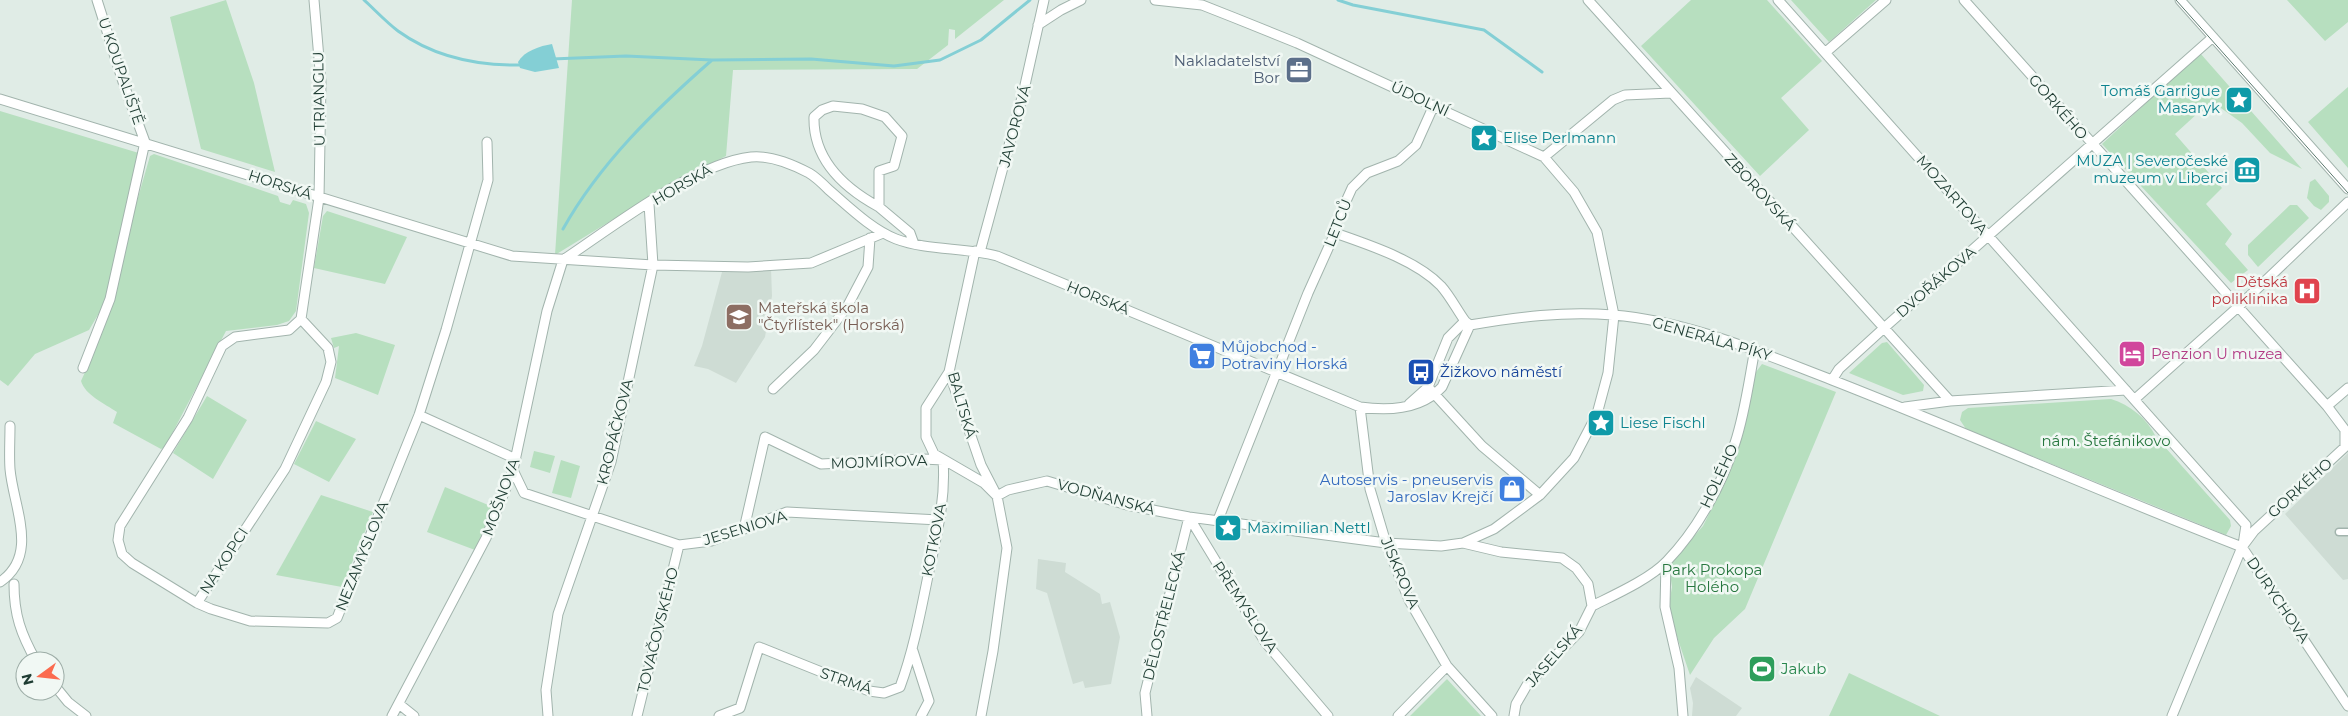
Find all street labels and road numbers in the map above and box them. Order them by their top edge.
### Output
street label: U KOUPALIŠTĚ [94,15,149,127]
street label: U TRIANGLU [308,51,329,147]
street label: GORKÉHO [2025,70,2092,143]
street label: ÚDOLNÍ [1388,77,1453,121]
street label: JAVOROVÁ [994,83,1035,170]
street label: ZBOROVSKÁ [1721,149,1800,234]
street label: MOZARTOVA [1913,151,1992,239]
street label: HORSKÁ [648,160,715,209]
street label: HORSKÁ [246,165,315,204]
street label: LETCŮ [1319,196,1356,249]
street label: DVOŘÁKOVA [1892,242,1980,321]
street label: HORSKÁ [1064,276,1132,319]
street label: GENERÁLA PÍKY [1650,312,1775,365]
street label: BALTSKÁ [944,369,981,441]
street label: KROPÁČKOVA [592,377,637,487]
street label: HOLÉHO [1695,441,1742,511]
street label: MOJMÍROVA [830,450,928,473]
street label: GORKÉHO [2263,454,2336,522]
street label: MOŠNOVA [478,455,523,538]
street label: VODŇANSKÁ [1055,474,1157,519]
street label: NEZAMYSLOVA [331,498,392,614]
street label: KOTKOVA [917,501,950,578]
street label: JESENIOVA [700,506,789,550]
street label: NA KOPCI [195,524,252,598]
street label: JISKROVA [1377,533,1424,612]
street label: DĚLOSTŘELECKÁ [1138,549,1189,683]
street label: DURYCHOVA [2243,553,2314,647]
street label: PŘEMYSLOVA [1209,557,1282,656]
street label: TOVAČOVSKÉHO [633,565,682,695]
street label: JASELSKÁ [1521,620,1586,691]
street label: STRMÁ [818,663,875,698]

